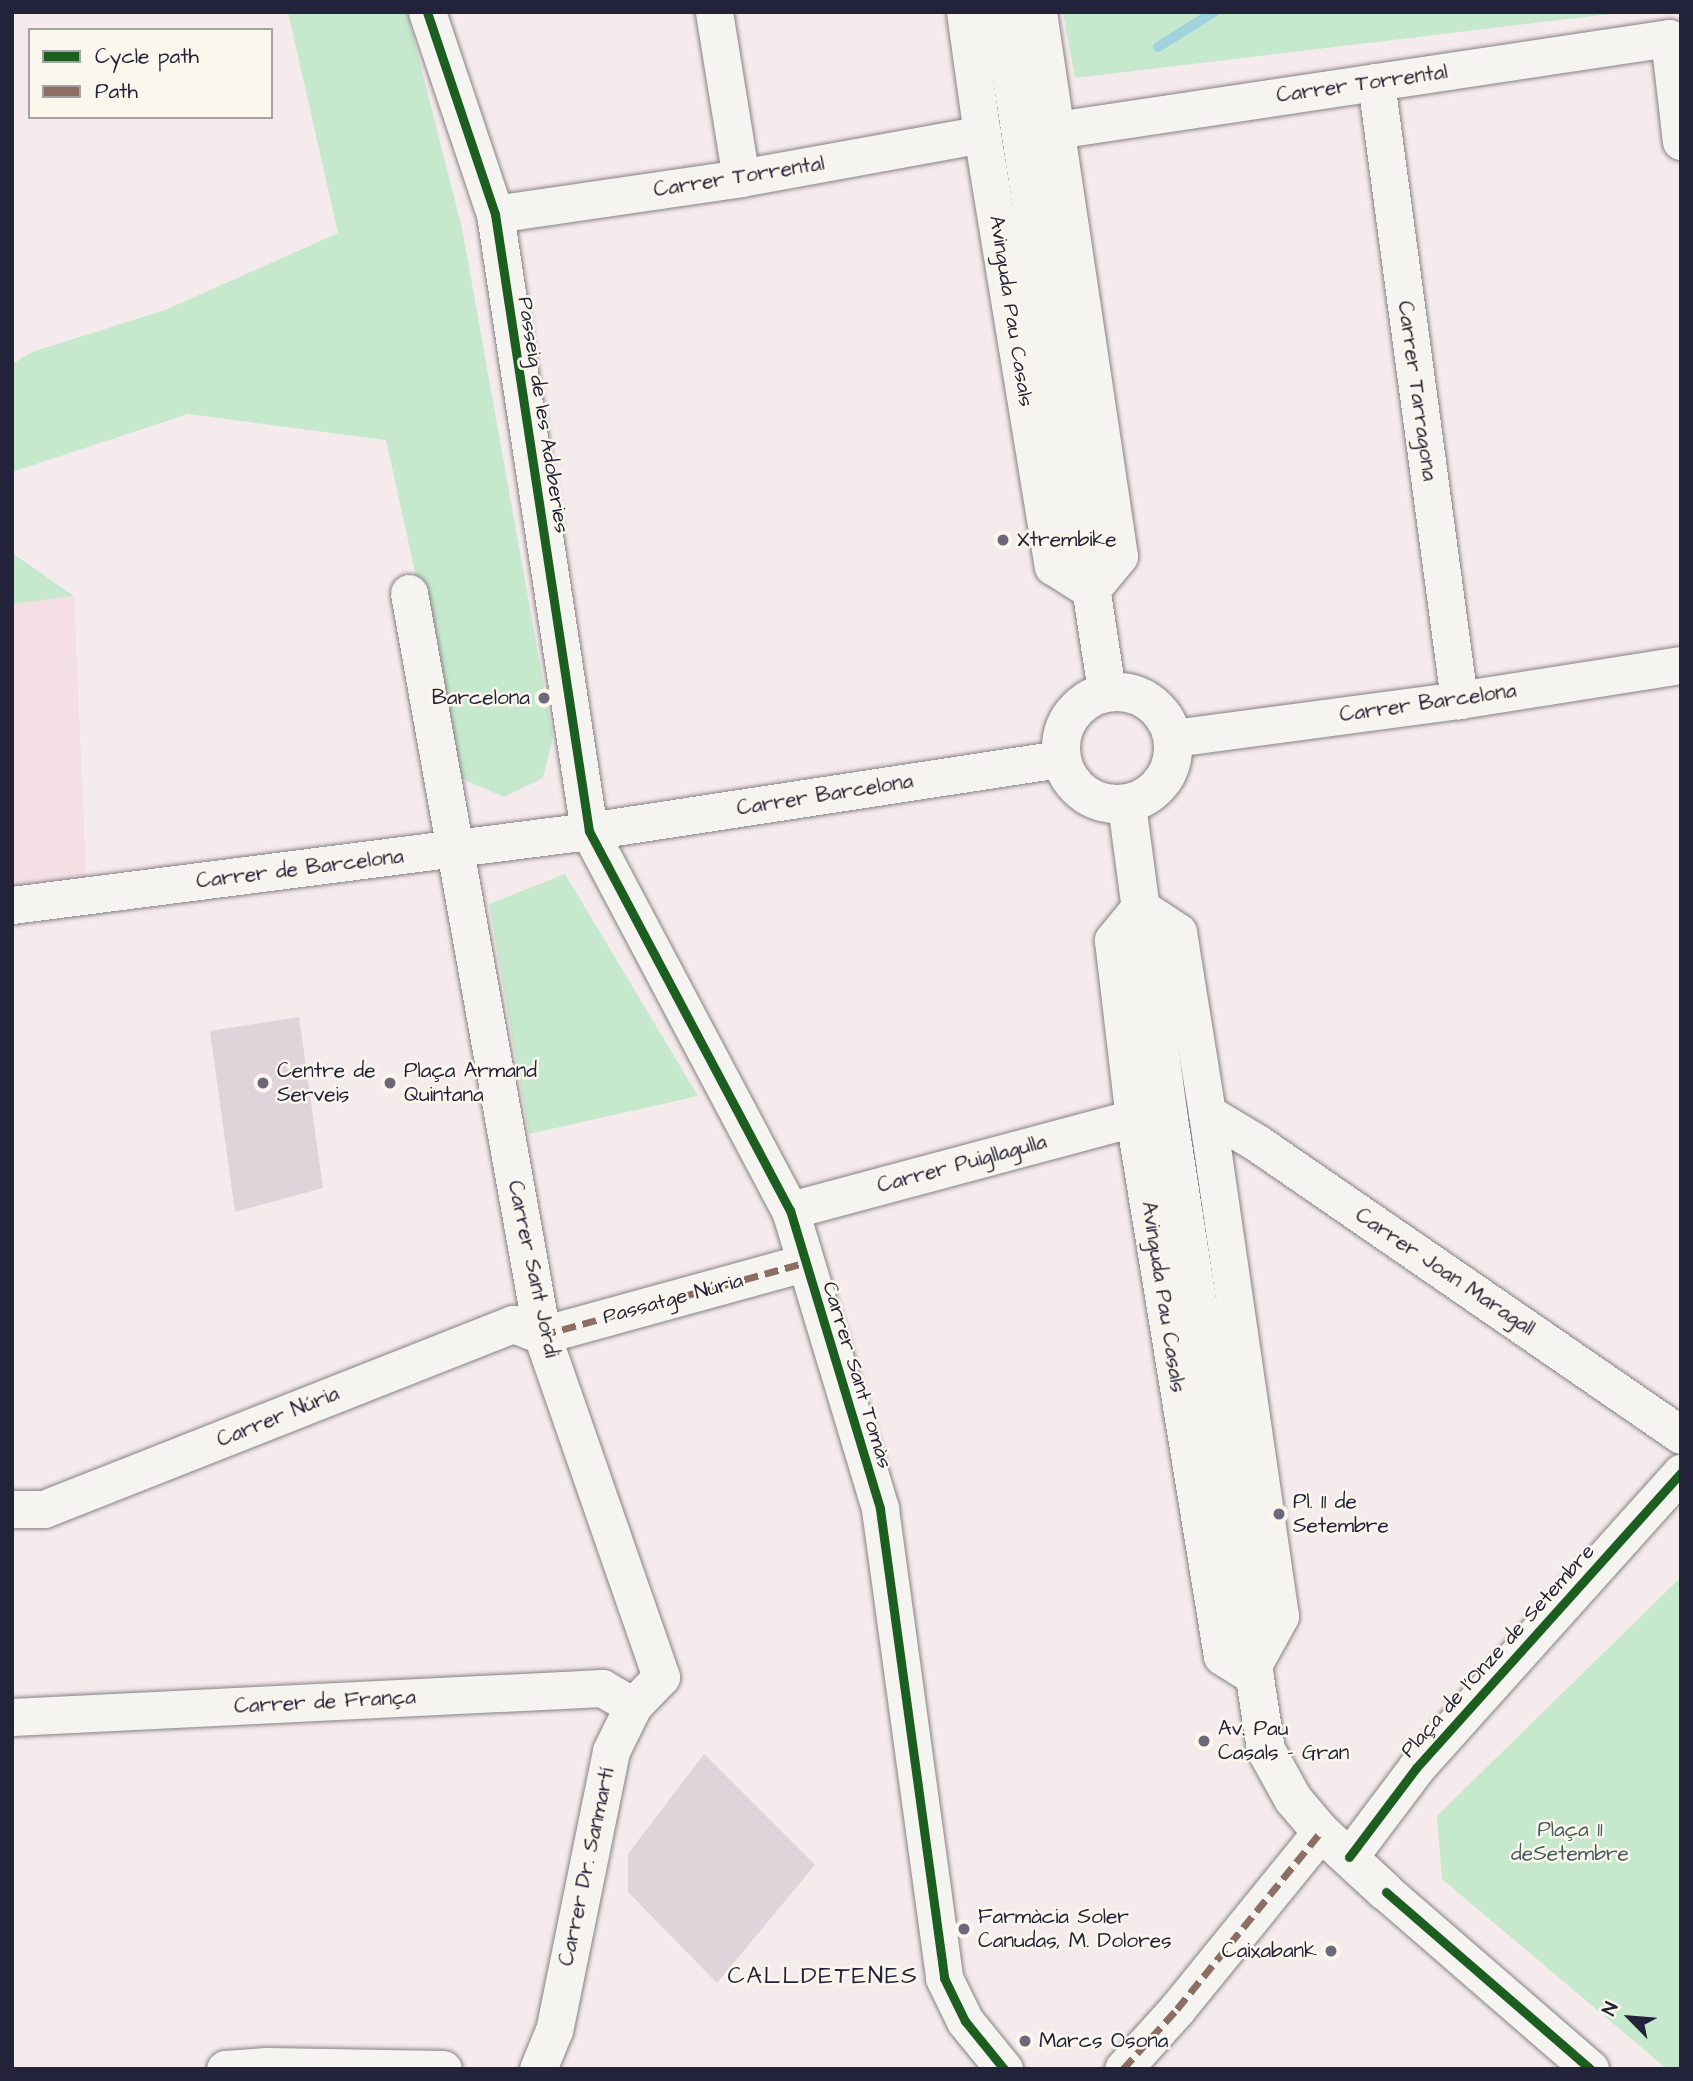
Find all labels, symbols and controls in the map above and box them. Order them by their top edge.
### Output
legend [28,28,273,119]
text: Cycle path [95,42,199,71]
street label: Carrer Torrental [1275,60,1449,108]
text: Path [95,77,138,106]
street label: Carrer Torrental [652,151,826,203]
street label: Avinguda Pau Casals [983,214,1039,408]
street label: Passeig de les Adoberies [512,295,574,535]
street label: Carrer Tarragona [1392,299,1442,483]
place label: Xtrembike [1017,527,1117,553]
marker: Xtrembike [995,532,1011,548]
street label: Carrer Barcelona [1338,678,1518,728]
place label: Barcelona [432,685,530,711]
marker: Barcelona [536,690,552,706]
street label: Carrer Barcelona [735,769,915,821]
street label: Carrer de Barcelona [195,844,405,894]
place label: Centre de Serveis [277,1058,376,1108]
place label: Plaça Armand Quintana [404,1058,537,1108]
marker: Centre de Serveis [255,1075,271,1091]
marker: Plaça Armand Quintana [382,1075,398,1091]
street label: Carrer Puigllagulla [875,1129,1049,1199]
street label: Carrer Sant Jordi [502,1178,564,1360]
street label: Avinguda Pau Casals [1135,1200,1191,1394]
street label: Carrer Joan Maragall [1350,1203,1540,1341]
street label: Passatge Núria [600,1268,746,1330]
street label: Carrer Sant Tomàs [817,1278,897,1472]
street label: Carrer Núria [213,1381,343,1453]
place label: Pl. 11 de Setembre [1293,1489,1389,1539]
marker: Pl. 11 de Setembre [1271,1506,1287,1522]
street label: Plaça de l'Onze de Setembre [1396,1539,1600,1763]
street label: Carrer de França [234,1685,416,1719]
place label: Av. Pau Casals - Gran [1218,1716,1349,1766]
marker: Av. Pau Casals - Gran [1196,1733,1212,1749]
street label: Carrer Dr. Sanmartí [554,1766,620,1968]
park label: Plaça 11 deSetembre [1511,1817,1629,1867]
place label: Farmàcia Soler Canudas, M. Dolores [978,1904,1172,1954]
marker: Farmàcia Soler Canudas, M. Dolores [956,1921,972,1937]
place label: Caixabank [1222,1938,1317,1964]
marker: Caixabank [1323,1943,1339,1959]
district label: CALLDETENES [729,1963,917,1991]
north arrow [1595,1983,1665,2053]
text: N [1596,1998,1625,2020]
place label: Marcs Osona [1039,2028,1168,2054]
marker: Marcs Osona [1017,2033,1033,2049]

